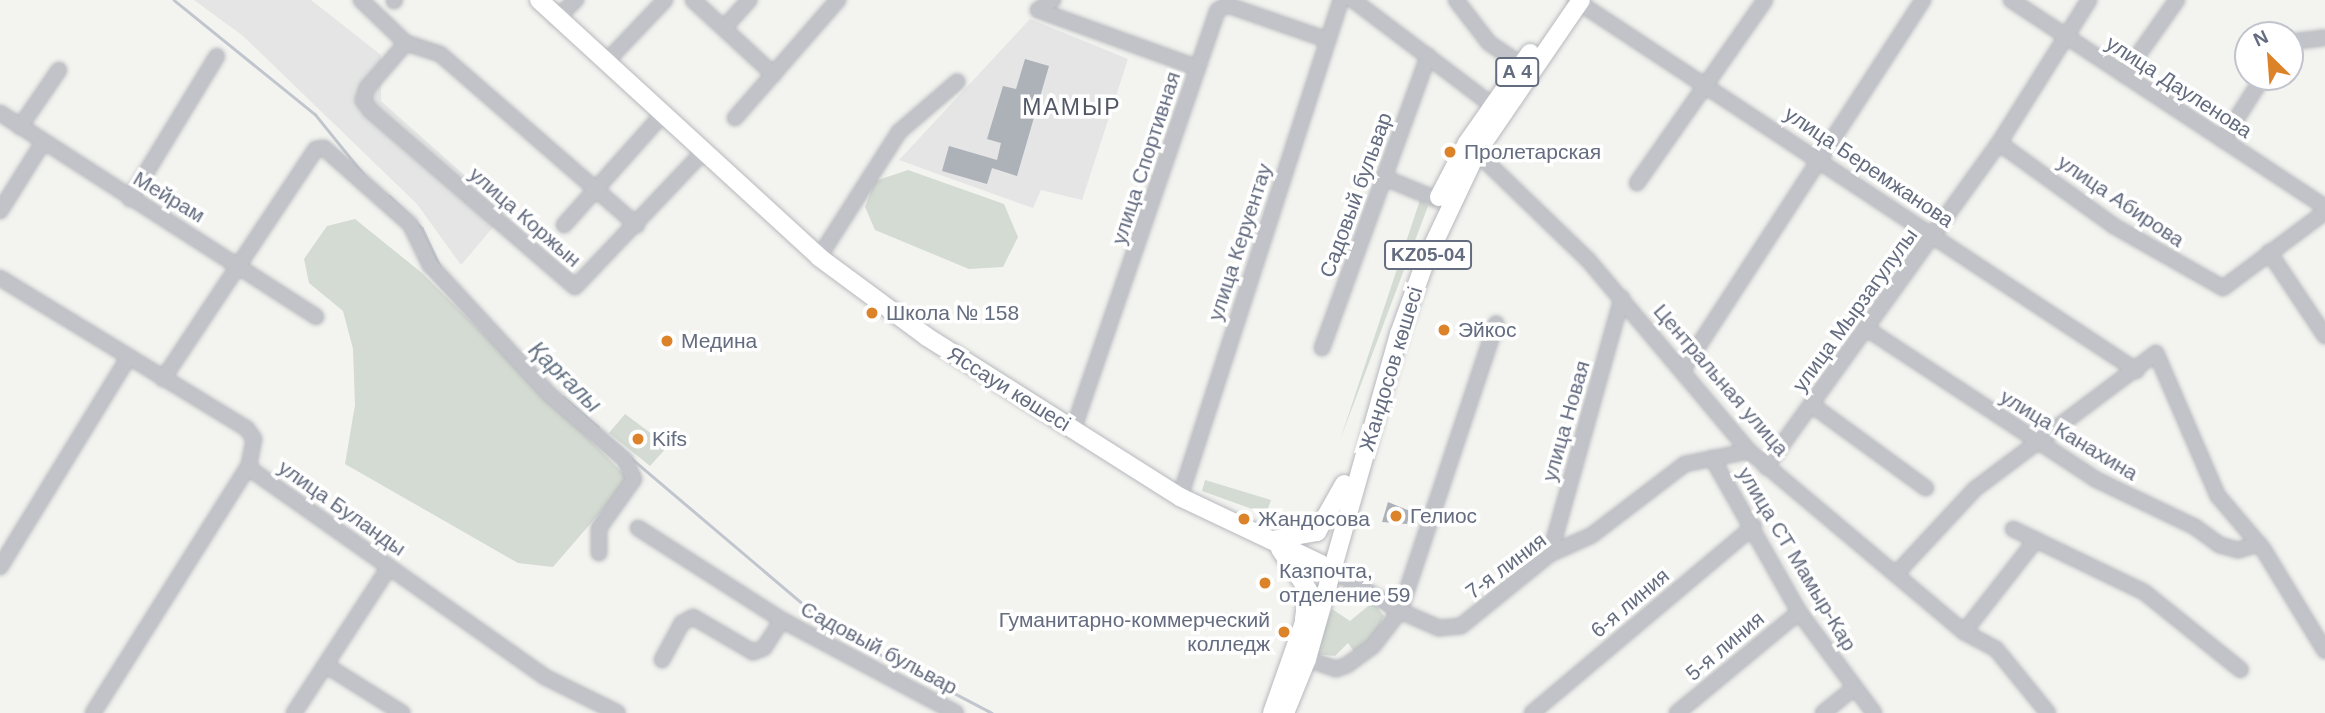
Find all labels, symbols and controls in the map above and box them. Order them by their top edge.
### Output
north arrow [2234,21,2304,91]
text: N [2250,26,2271,51]
street label: улица Дауленова [2101,30,2257,144]
road number: А 4 [1494,57,1540,88]
street label: улица Спортивная [1106,68,1186,248]
district label: МАМЫР [1023,93,1121,121]
street label: улица Беремжанова [1780,101,1958,233]
street label: Садовый бульвар [1314,109,1398,281]
place label: Пролетарская [1464,139,1601,165]
marker: Пролетарская [1442,144,1458,160]
street label: улица Абирова [2053,149,2189,253]
street label: улица Керуентау [1203,160,1277,324]
street label: улица Коржын [464,162,586,272]
street label: Мейрам [129,166,209,228]
street label: улица Мырзагулулы [1787,223,1923,397]
road number: KZ05-04 [1382,240,1474,270]
street label: Жандосов көшесі [1354,284,1428,454]
street label: Центральная улица [1648,299,1794,461]
place label: Школа № 158 [886,300,1019,326]
marker: Школа № 158 [864,305,880,321]
place label: Эйкос [1458,317,1516,343]
marker: Эйкос [1436,322,1452,338]
place label: Медина [681,328,757,354]
marker: Медина [659,333,675,349]
water label: Қарғалы [523,336,607,418]
street label: Яссауи көшесі [943,341,1075,437]
street label: улица Новая [1537,358,1595,484]
street label: улица Канахина [1996,384,2142,486]
place label: Kifs [652,426,687,452]
marker: Kifs [630,431,646,447]
street label: улица Буланды [273,455,411,561]
street label: улица СТ Мамыр-Кар [1732,463,1862,655]
place label: Гелиос [1410,503,1477,529]
place label: Жандосова [1258,506,1370,532]
marker: Гелиос [1388,508,1404,524]
marker: Жандосова [1236,511,1252,527]
street label: 7-я линия [1461,527,1551,605]
place label: Казпочта, отделение 59 [1279,558,1411,608]
street label: 6-я линия [1586,563,1674,643]
marker: Казпочта, отделение 59 [1257,575,1273,591]
street label: Садовый бульвар [796,596,962,700]
street label: 5-я линия [1681,606,1769,686]
place label: Гуманитарно-коммерческий колледж [999,607,1270,657]
marker: Гуманитарно-коммерческий колледж [1276,624,1292,640]

